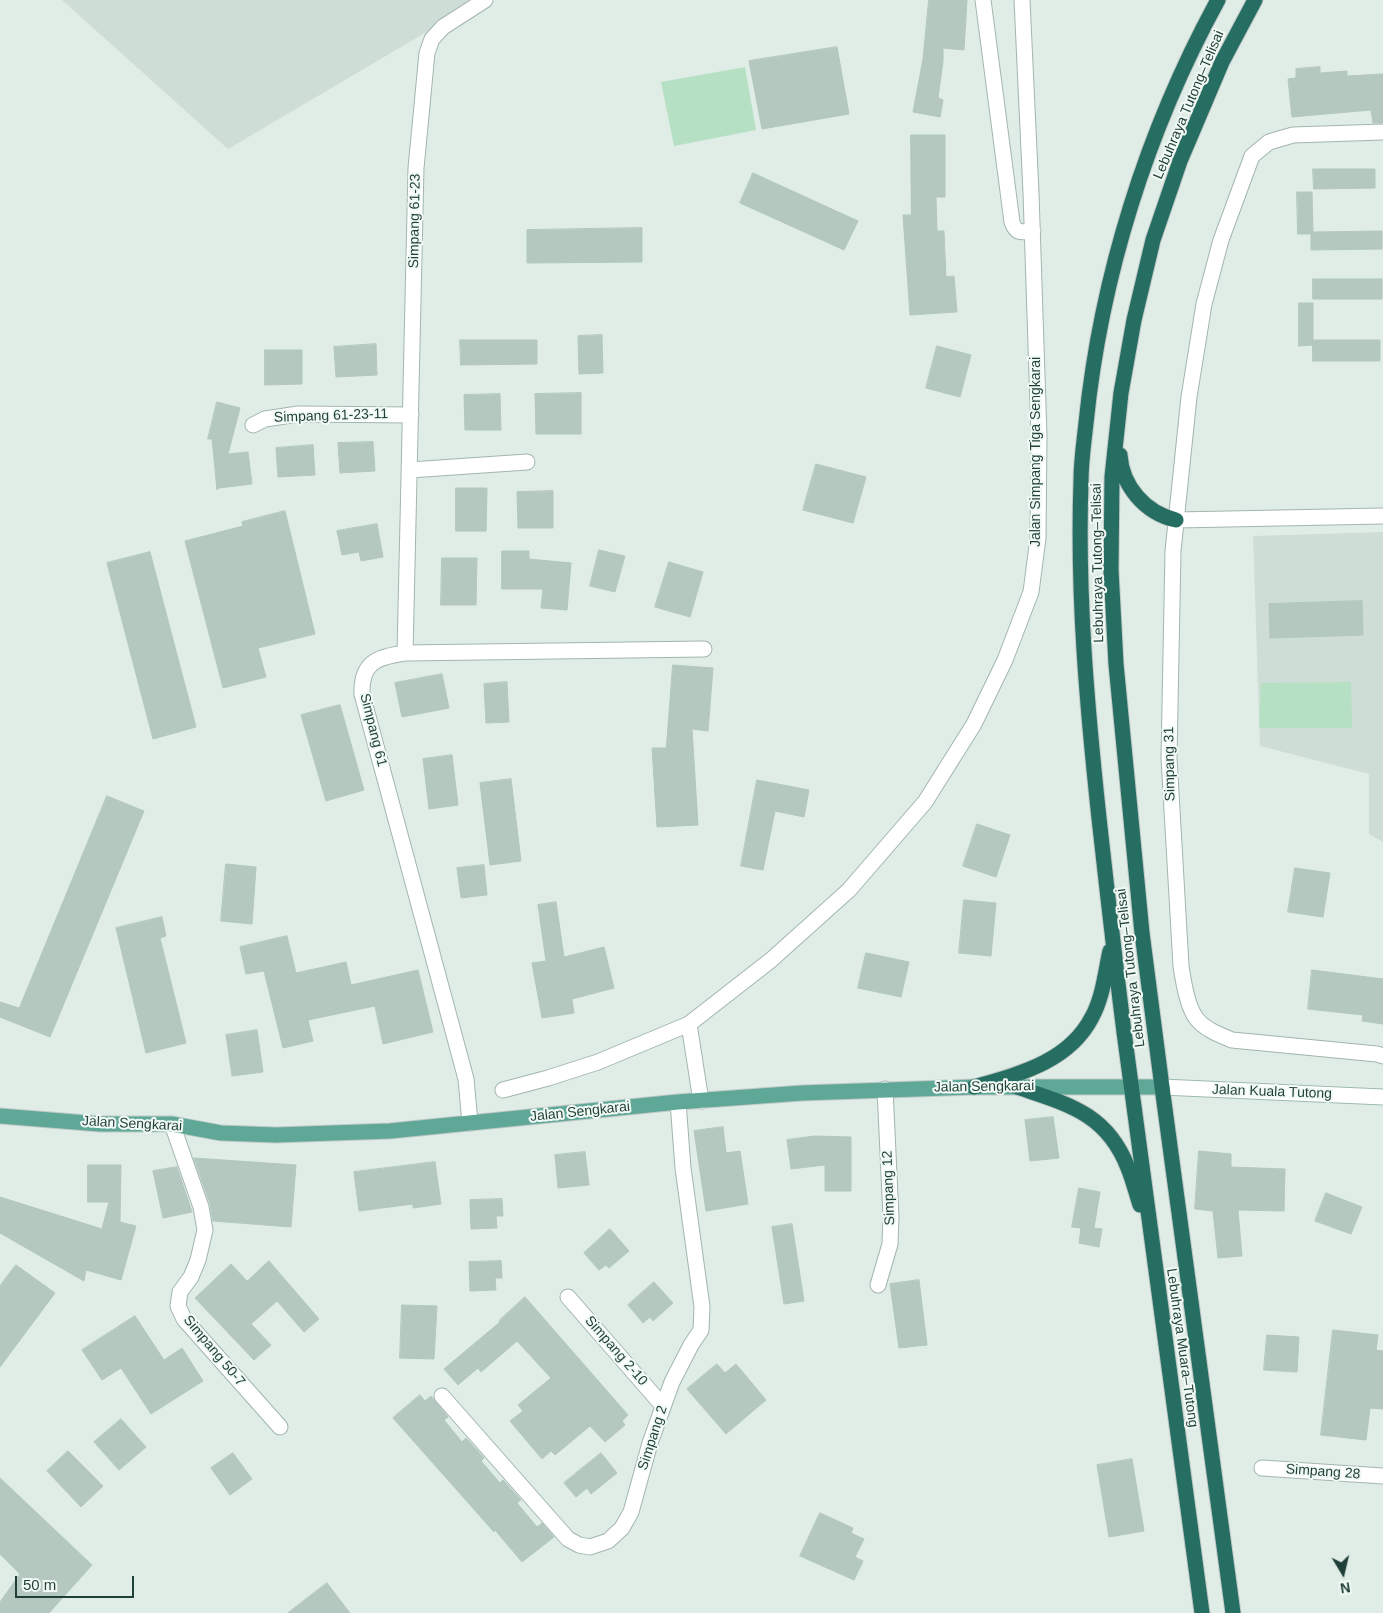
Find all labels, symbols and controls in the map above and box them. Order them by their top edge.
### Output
street label: Lebuhraya Tutong–Telisai [1150,28,1228,182]
street label: Simpang 61-23 [406,173,424,269]
street label: Jalan Simpang Tiga Sengkarai [1028,357,1044,547]
street label: Simpang 61-23-11 [274,406,388,426]
street label: Lebuhraya Tutong–Telisai [1088,483,1108,643]
street label: Simpang 61 [356,692,390,768]
street label: Simpang 31 [1161,727,1179,801]
street label: Lebuhraya Tutong–Telisai [1113,888,1149,1048]
street label: Jalan Sengkarai [934,1078,1034,1096]
street label: Jalan Kuala Tutong [1212,1082,1332,1102]
street label: Jalan Sengkarai [529,1098,631,1126]
street label: Jalan Sengkarai [81,1113,183,1135]
street label: Simpang 12 [879,1150,899,1226]
street label: Lebuhraya Muara–Tutong [1163,1267,1201,1429]
street label: Simpang 50-7 [180,1312,248,1390]
street label: Simpang 2-10 [581,1313,651,1389]
street label: Simpang 2 [635,1404,671,1472]
street label: Simpang 28 [1285,1461,1361,1483]
north arrow [1318,1548,1368,1598]
scale bar [18,1566,136,1598]
text: 50 m [23,1576,56,1593]
text: N [1339,1579,1352,1597]

